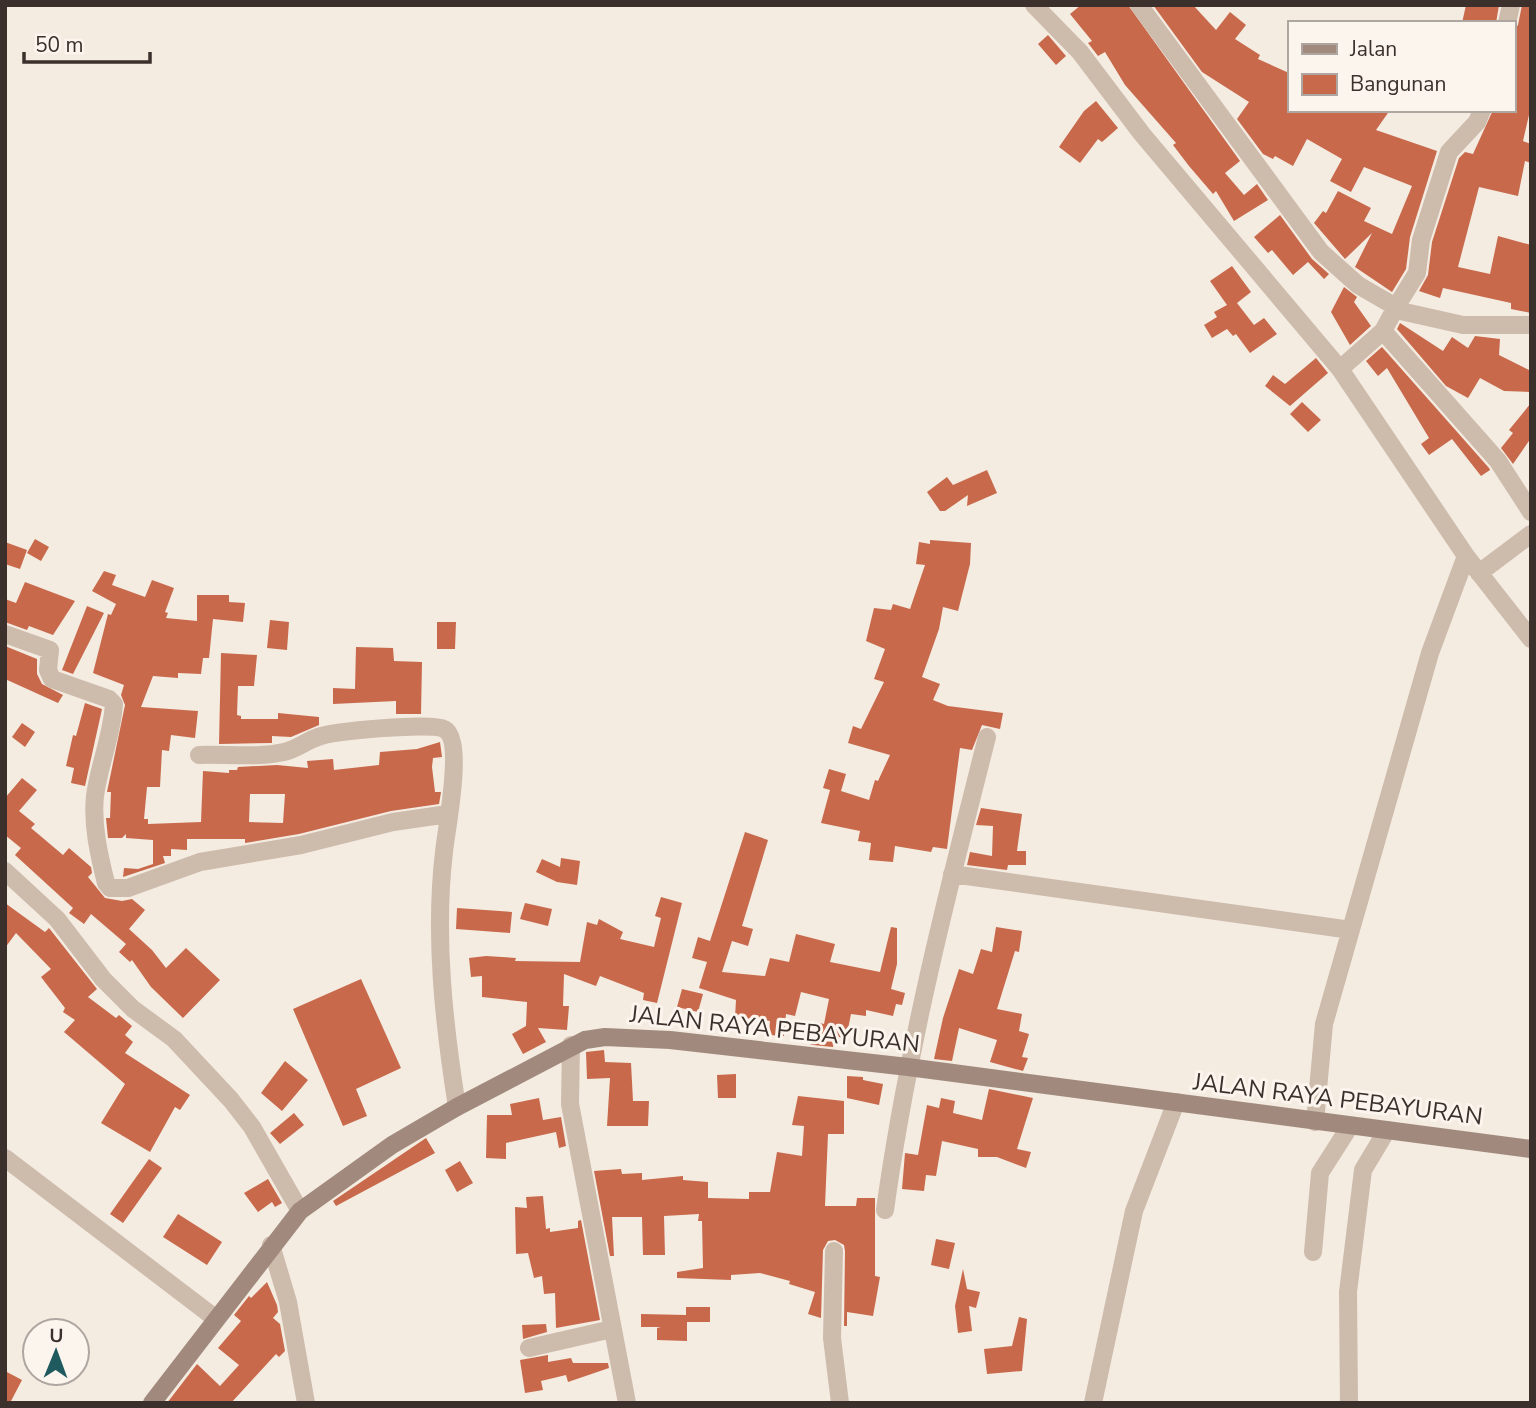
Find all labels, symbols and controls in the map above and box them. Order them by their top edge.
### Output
scale bar [24,21,150,65]
legend [1288,21,1515,112]
text: 50 m [35,31,84,59]
text: Jalan [1349,35,1397,63]
text: Bangunan [1350,70,1446,98]
street label: JALAN RAYA PEBAYURAN [627,998,922,1060]
street label: JALAN RAYA PEBAYURAN [1190,1065,1485,1133]
north arrow [21,1317,91,1387]
text: U [49,1323,64,1349]

